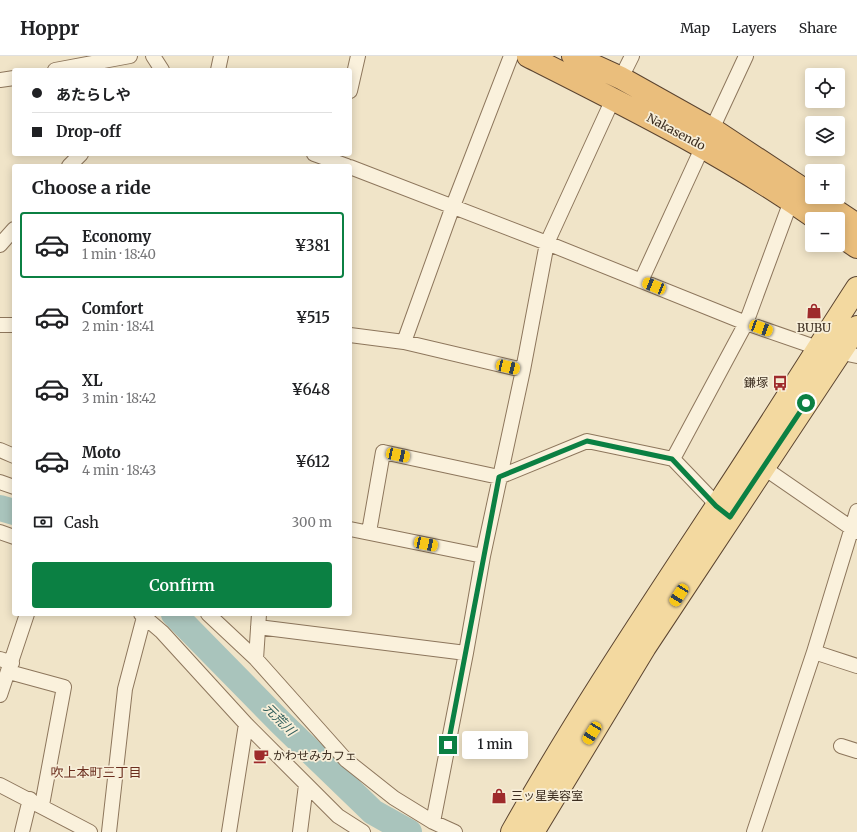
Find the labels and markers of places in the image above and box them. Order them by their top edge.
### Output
shop icon: BUBU [805,302,823,320]
place label: BUBU [797,320,831,335]
bus stop icon: 鎌塚 [771,374,789,392]
place label: 鎌塚 [744,375,768,390]
cafe icon: かわせみカフェ [252,747,270,765]
place label: かわせみカフェ [273,748,357,763]
shop icon: 三ッ星美容室 [490,787,508,805]
place label: 三ッ星美容室 [511,788,583,803]

